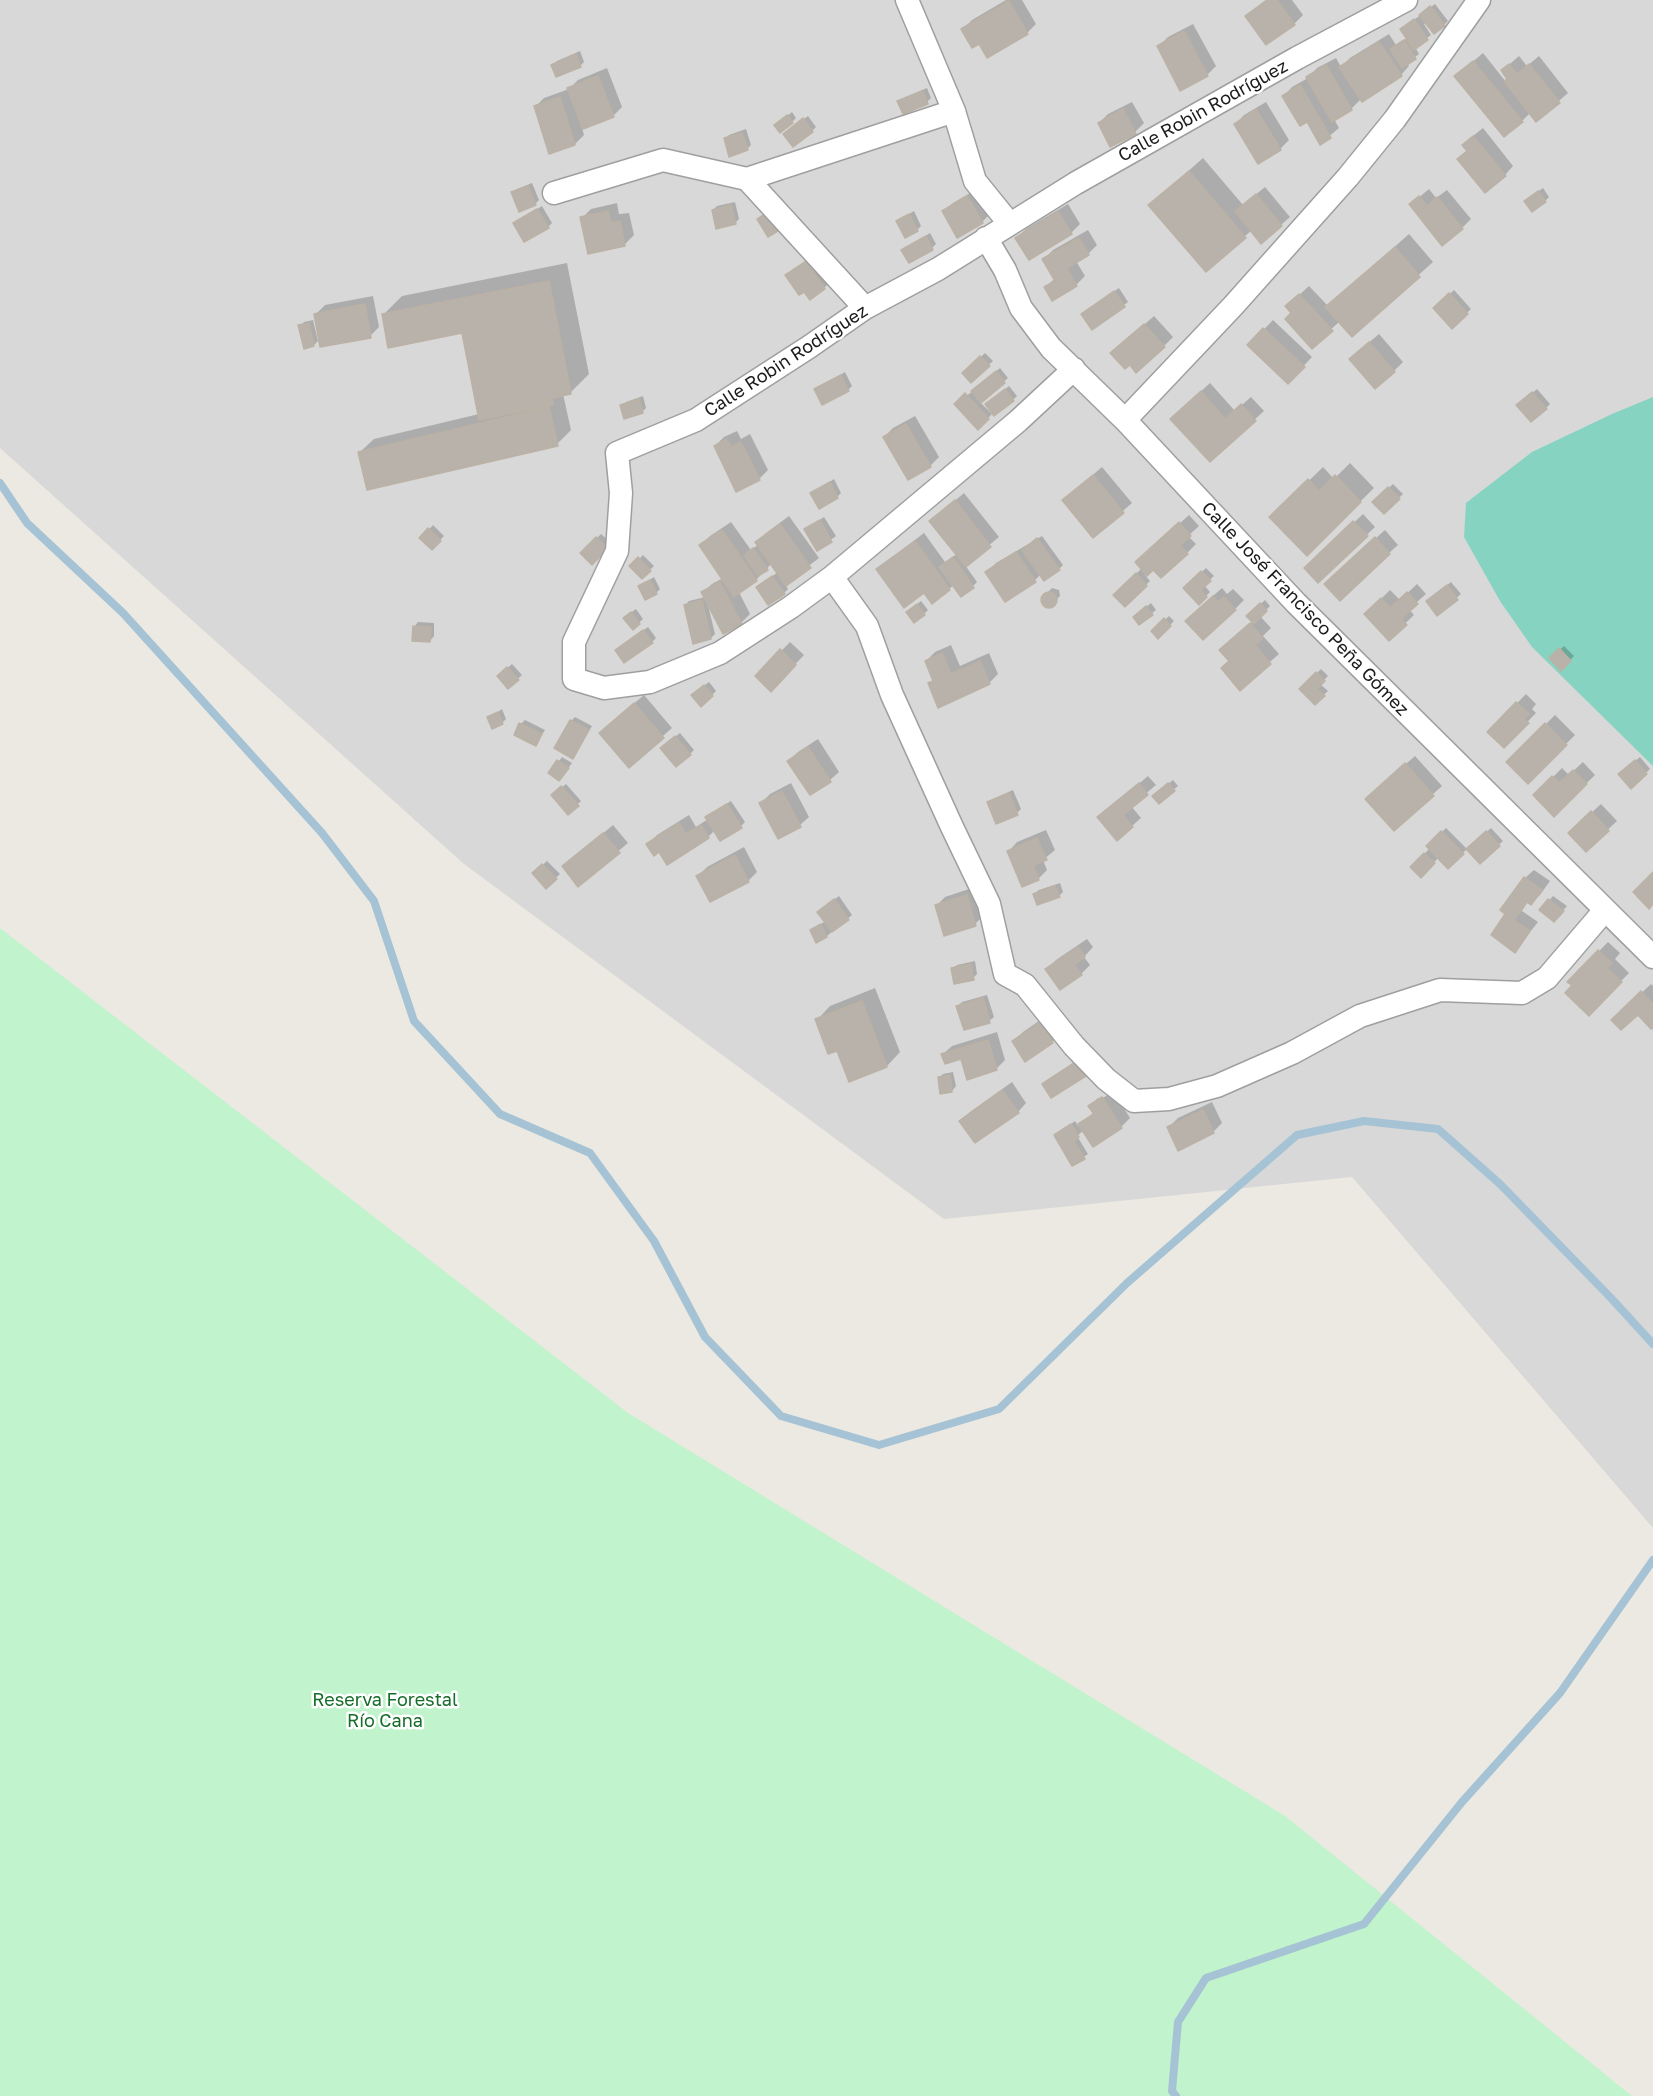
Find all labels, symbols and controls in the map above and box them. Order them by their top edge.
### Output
street label: Calle Robin Rodríguez [1115,55,1291,167]
street label: Calle Robin Rodríguez [700,300,872,422]
street label: Calle José Francisco Peña Gómez [1197,498,1413,720]
park label: Reserva Forestal Río Cana [312,1689,458,1732]

